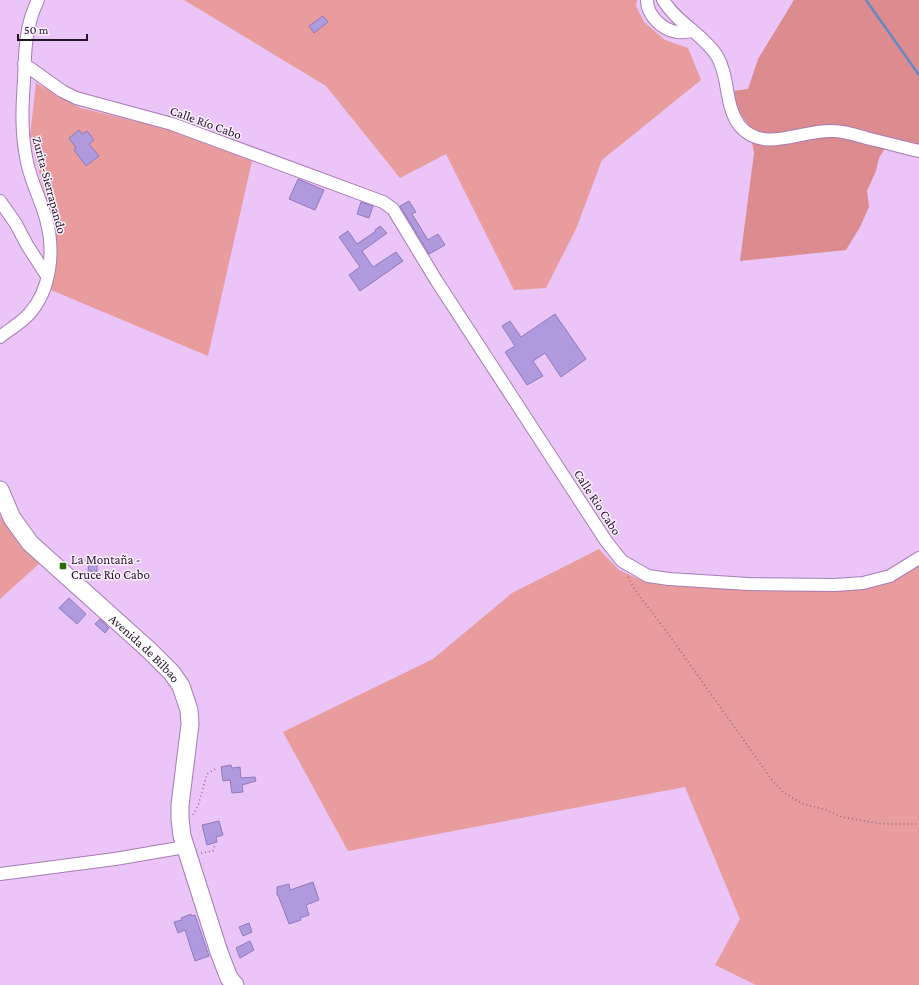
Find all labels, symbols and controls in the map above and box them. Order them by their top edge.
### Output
scale bar [18,16,87,42]
text: 50 m [24,23,49,37]
street label: Calle Río Cabo [168,103,244,142]
street label: Zurita-Sierrapando [29,135,70,235]
street label: Calle Rio Cabo [571,467,624,538]
place label: La Montaña - Cruce Río Cabo [71,552,150,582]
marker: La Montaña - Cruce Río Cabo [58,561,68,571]
street label: Avenida de Bilbao [106,611,183,685]

